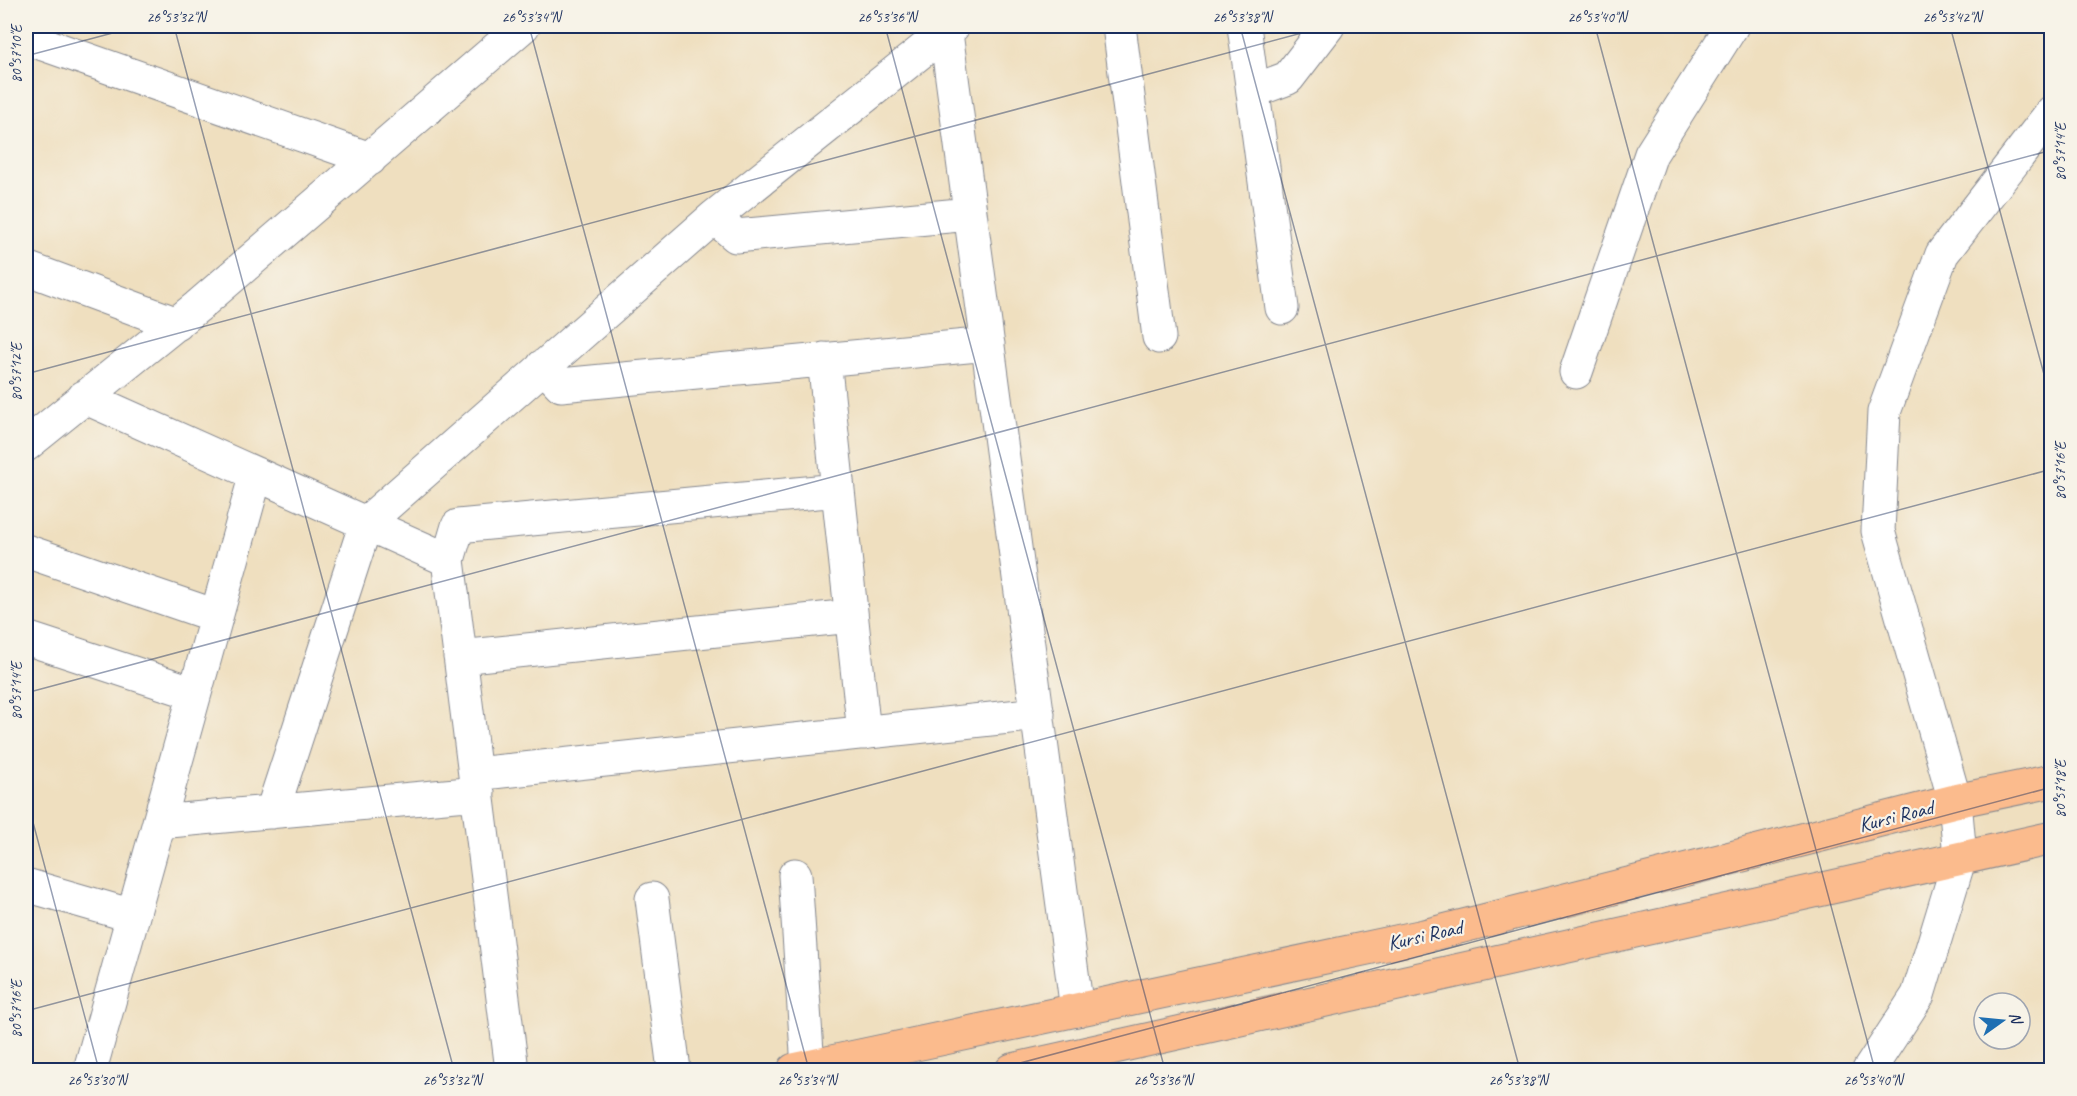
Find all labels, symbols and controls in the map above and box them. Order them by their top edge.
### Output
text: 26°53'32"N [146,8,209,27]
text: 26°53'34"N [501,8,564,27]
text: 26°53'36"N [857,8,920,27]
text: 26°53'38"N [1212,8,1275,27]
text: 26°53'40"N [1567,8,1630,27]
text: 26°53'42"N [1922,8,1985,27]
text: 80°57'10"E [7,23,26,83]
text: 80°57'14"E [2051,121,2070,181]
text: 80°57'12"E [7,341,26,401]
text: 80°57'16"E [2051,440,2070,500]
text: 80°57'14"E [7,660,26,720]
text: 80°57'18"E [2051,758,2070,818]
street label: Kursi Road [1856,794,1939,838]
street label: Kursi Road [1385,913,1468,956]
text: 80°57'16"E [7,978,26,1038]
north arrow [1972,991,2032,1051]
text: N [2005,1010,2027,1028]
text: 26°53'30"N [67,1071,130,1090]
text: 26°53'32"N [422,1071,485,1090]
text: 26°53'34"N [777,1071,840,1090]
text: 26°53'36"N [1133,1071,1196,1090]
text: 26°53'38"N [1488,1071,1551,1090]
text: 26°53'40"N [1843,1071,1906,1090]

